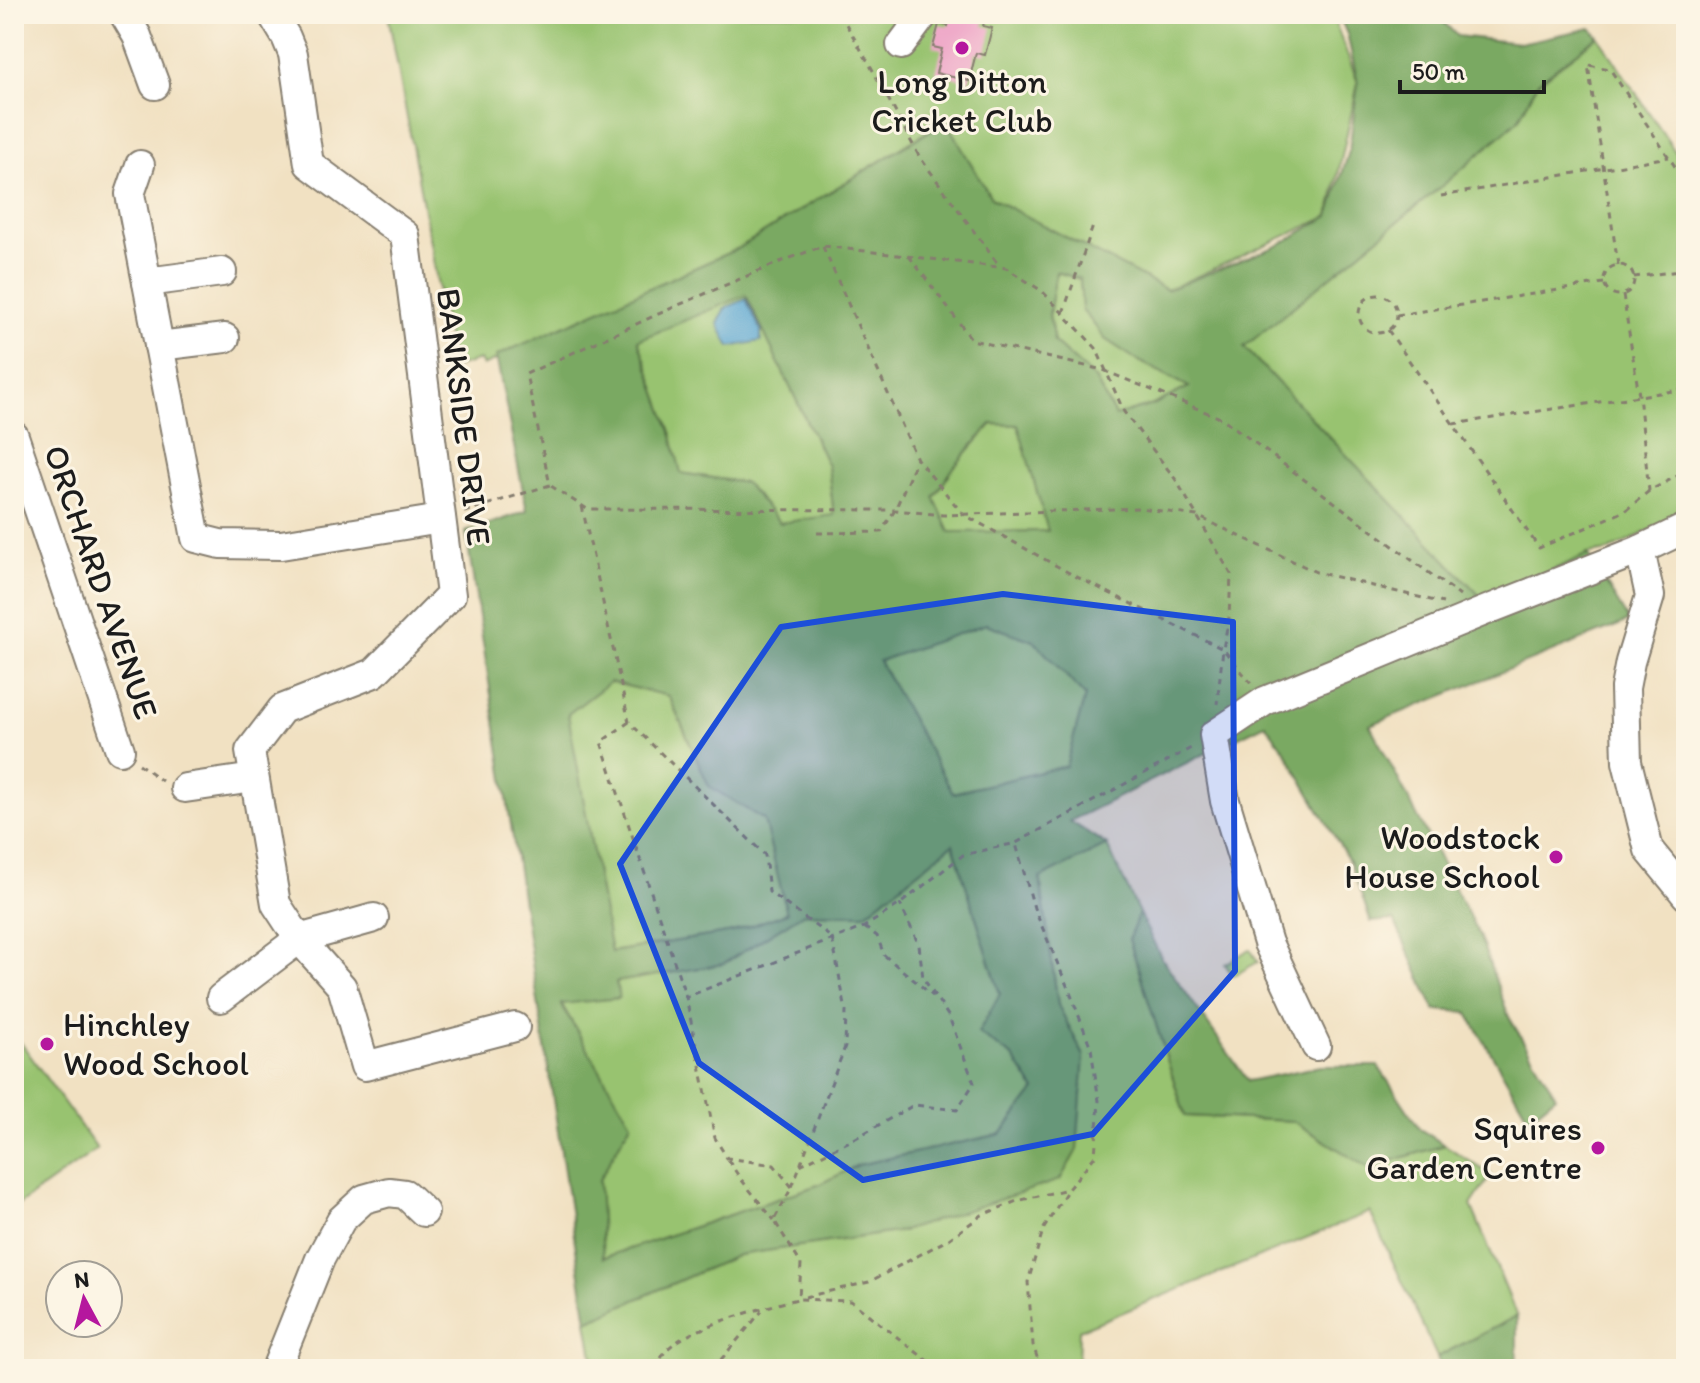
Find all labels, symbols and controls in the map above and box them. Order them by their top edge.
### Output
marker: Long Ditton Cricket Club [953,39,971,57]
scale bar [1400,44,1544,94]
text: 50 m [1412,57,1465,86]
place label: Long Ditton Cricket Club [871,61,1053,141]
street label: BANKSIDE DRIVE [428,286,500,548]
street label: ORCHARD AVENUE [35,440,167,724]
place label: Woodstock House School [1344,817,1540,897]
marker: Woodstock House School [1547,848,1565,866]
place label: Hinchley Wood School [63,1004,249,1084]
marker: Hinchley Wood School [38,1035,56,1053]
place label: Squires Garden Centre [1366,1108,1582,1188]
marker: Squires Garden Centre [1589,1139,1607,1157]
north arrow [44,1259,124,1339]
text: N [73,1265,91,1294]

